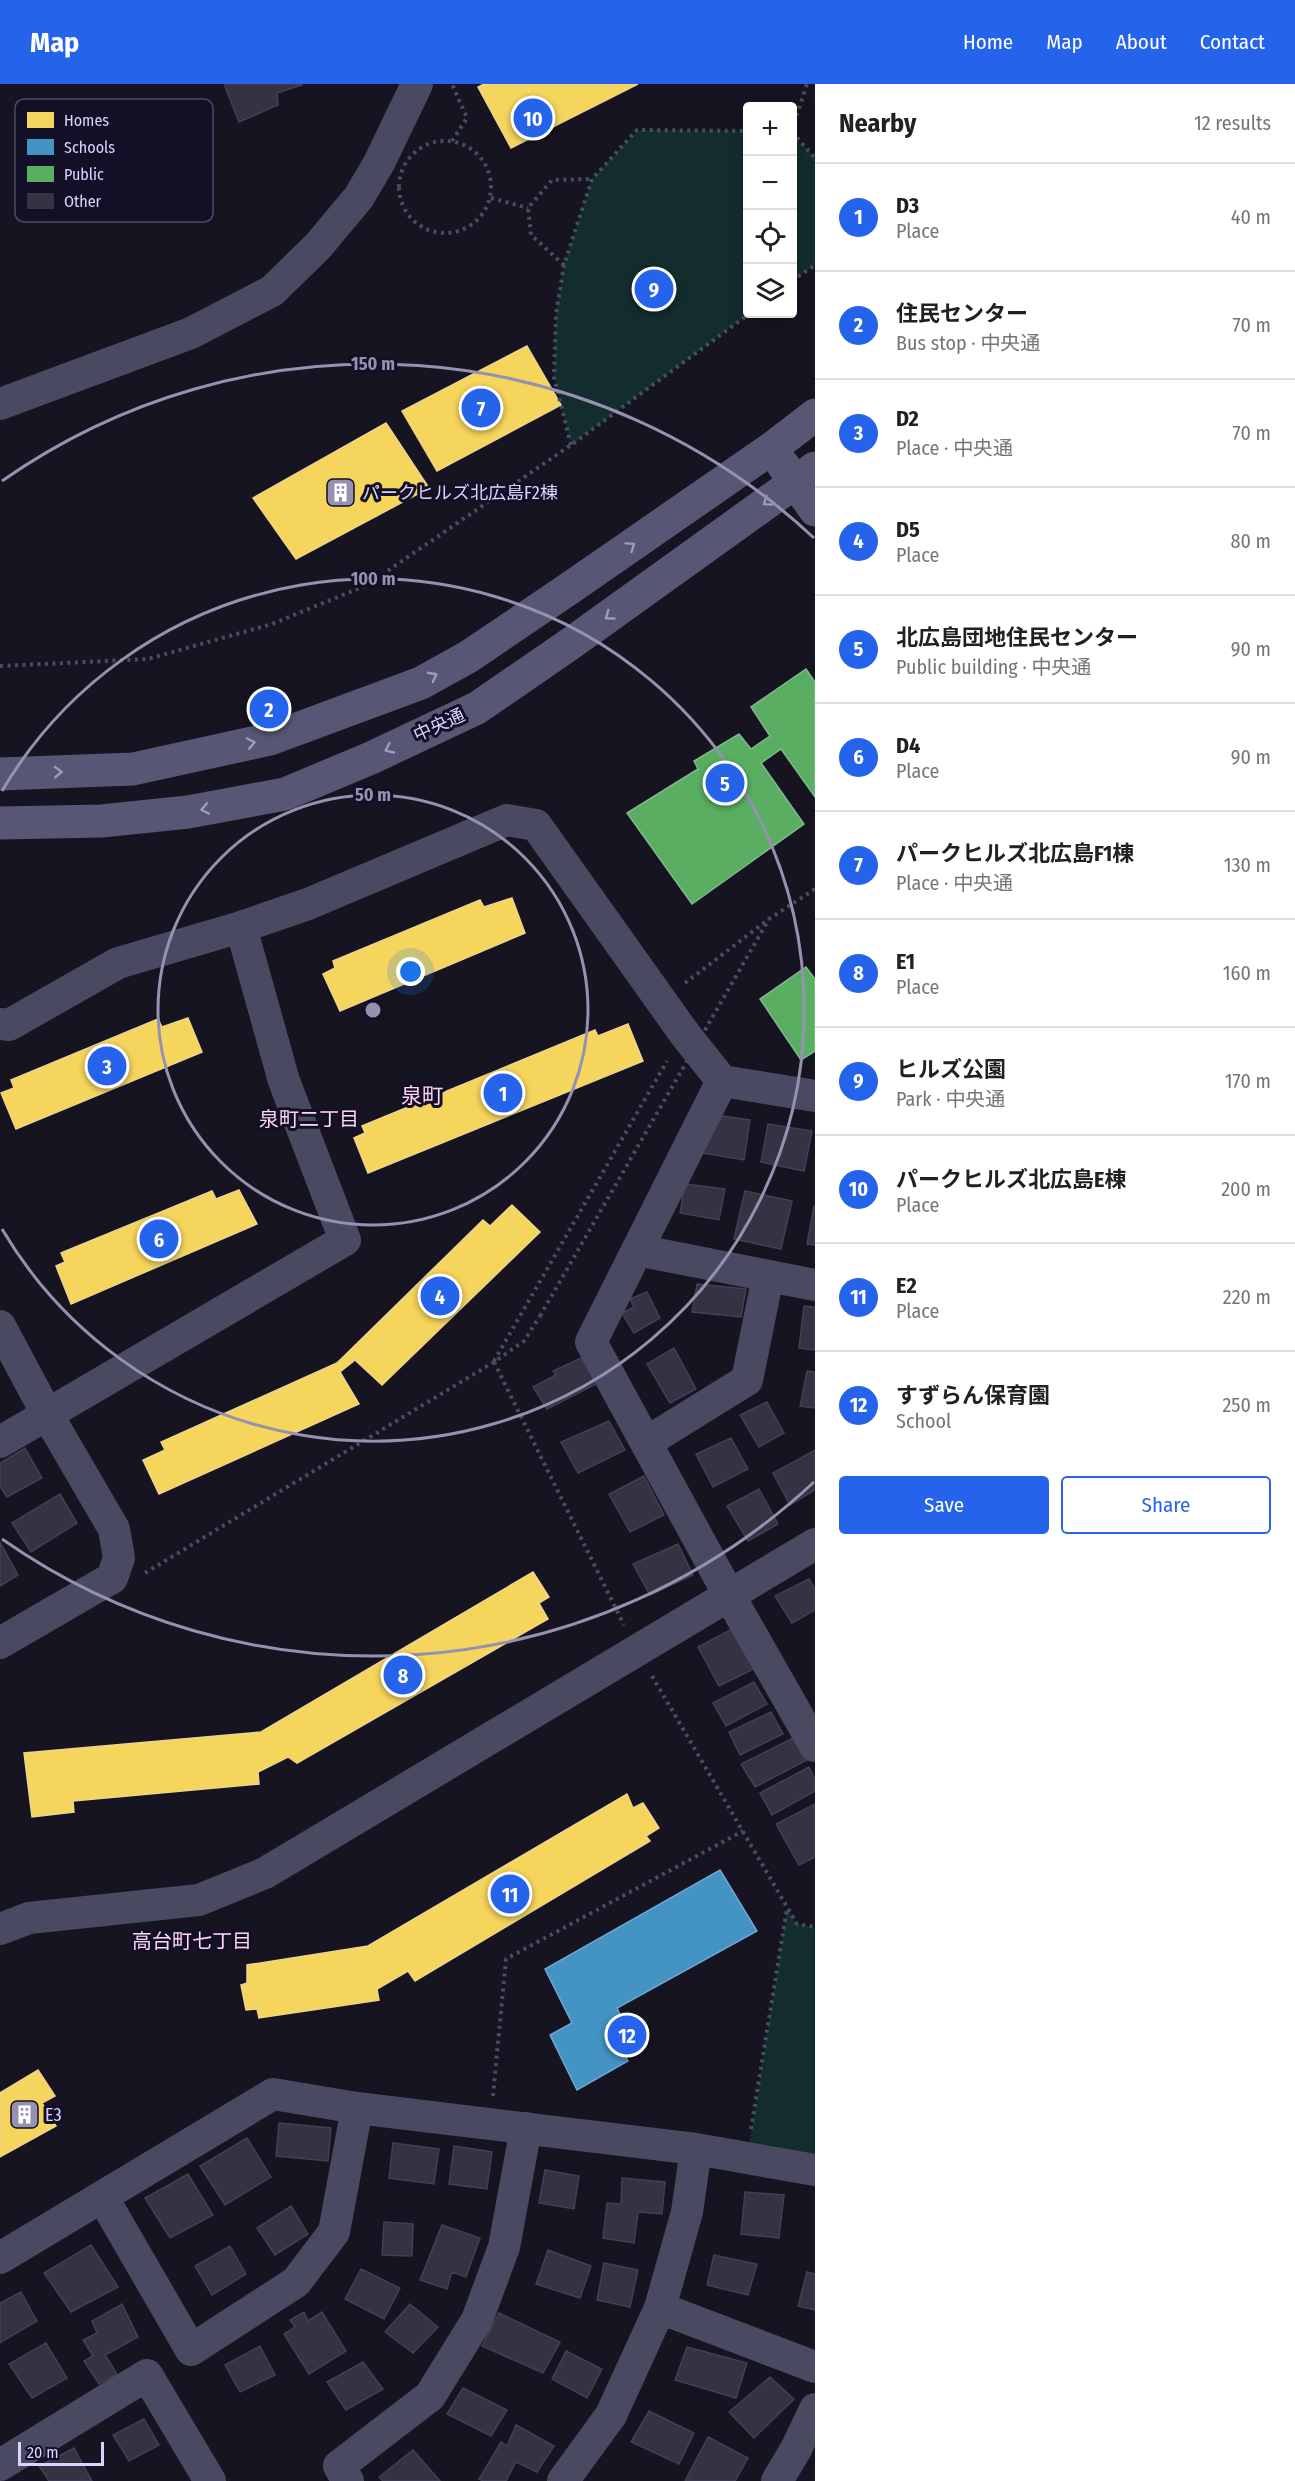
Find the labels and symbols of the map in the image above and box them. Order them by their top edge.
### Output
pin: 10 [514,96,552,141]
legend [15,99,213,222]
text: Homes [64,111,109,130]
text: Schools [64,138,115,157]
text: Public [64,165,104,184]
text: Other [64,192,102,211]
pin: 9 [634,266,674,312]
text: 150 m [351,353,395,375]
pin: 7 [462,386,500,430]
building icon: パークヒルズ北広島F2棟 [325,477,357,509]
place label: パークヒルズ北広島F2棟 [362,482,558,504]
one-way arrow [763,495,774,506]
one-way arrow [624,542,635,553]
text: 100 m [351,568,395,590]
one-way arrow [605,609,616,620]
one-way arrow [427,672,438,683]
pin: 2 [250,686,288,732]
street label: 中央通 [410,704,468,746]
one-way arrow [245,737,255,750]
one-way arrow [385,742,396,754]
pin: 5 [706,760,744,806]
one-way arrow [54,766,63,778]
text: 50 m [355,784,391,806]
one-way arrow [200,802,210,815]
your location [396,957,425,986]
centre of rings [363,1000,383,1020]
pin: 3 [88,1044,126,1088]
pin: 1 [484,1070,522,1116]
district label: 泉町 [401,1083,443,1109]
district label: 泉町二丁目 [259,1107,359,1131]
pin: 6 [140,1216,178,1262]
pin: 4 [420,1274,460,1318]
pin: 8 [384,1652,422,1698]
pin: 11 [490,1872,530,1916]
district label: 高台町七丁目 [132,1929,252,1953]
pin: 12 [608,2012,646,2058]
building icon: E3 [8,2099,40,2131]
place label: E3 [45,2104,62,2126]
scale bar [18,2439,104,2466]

